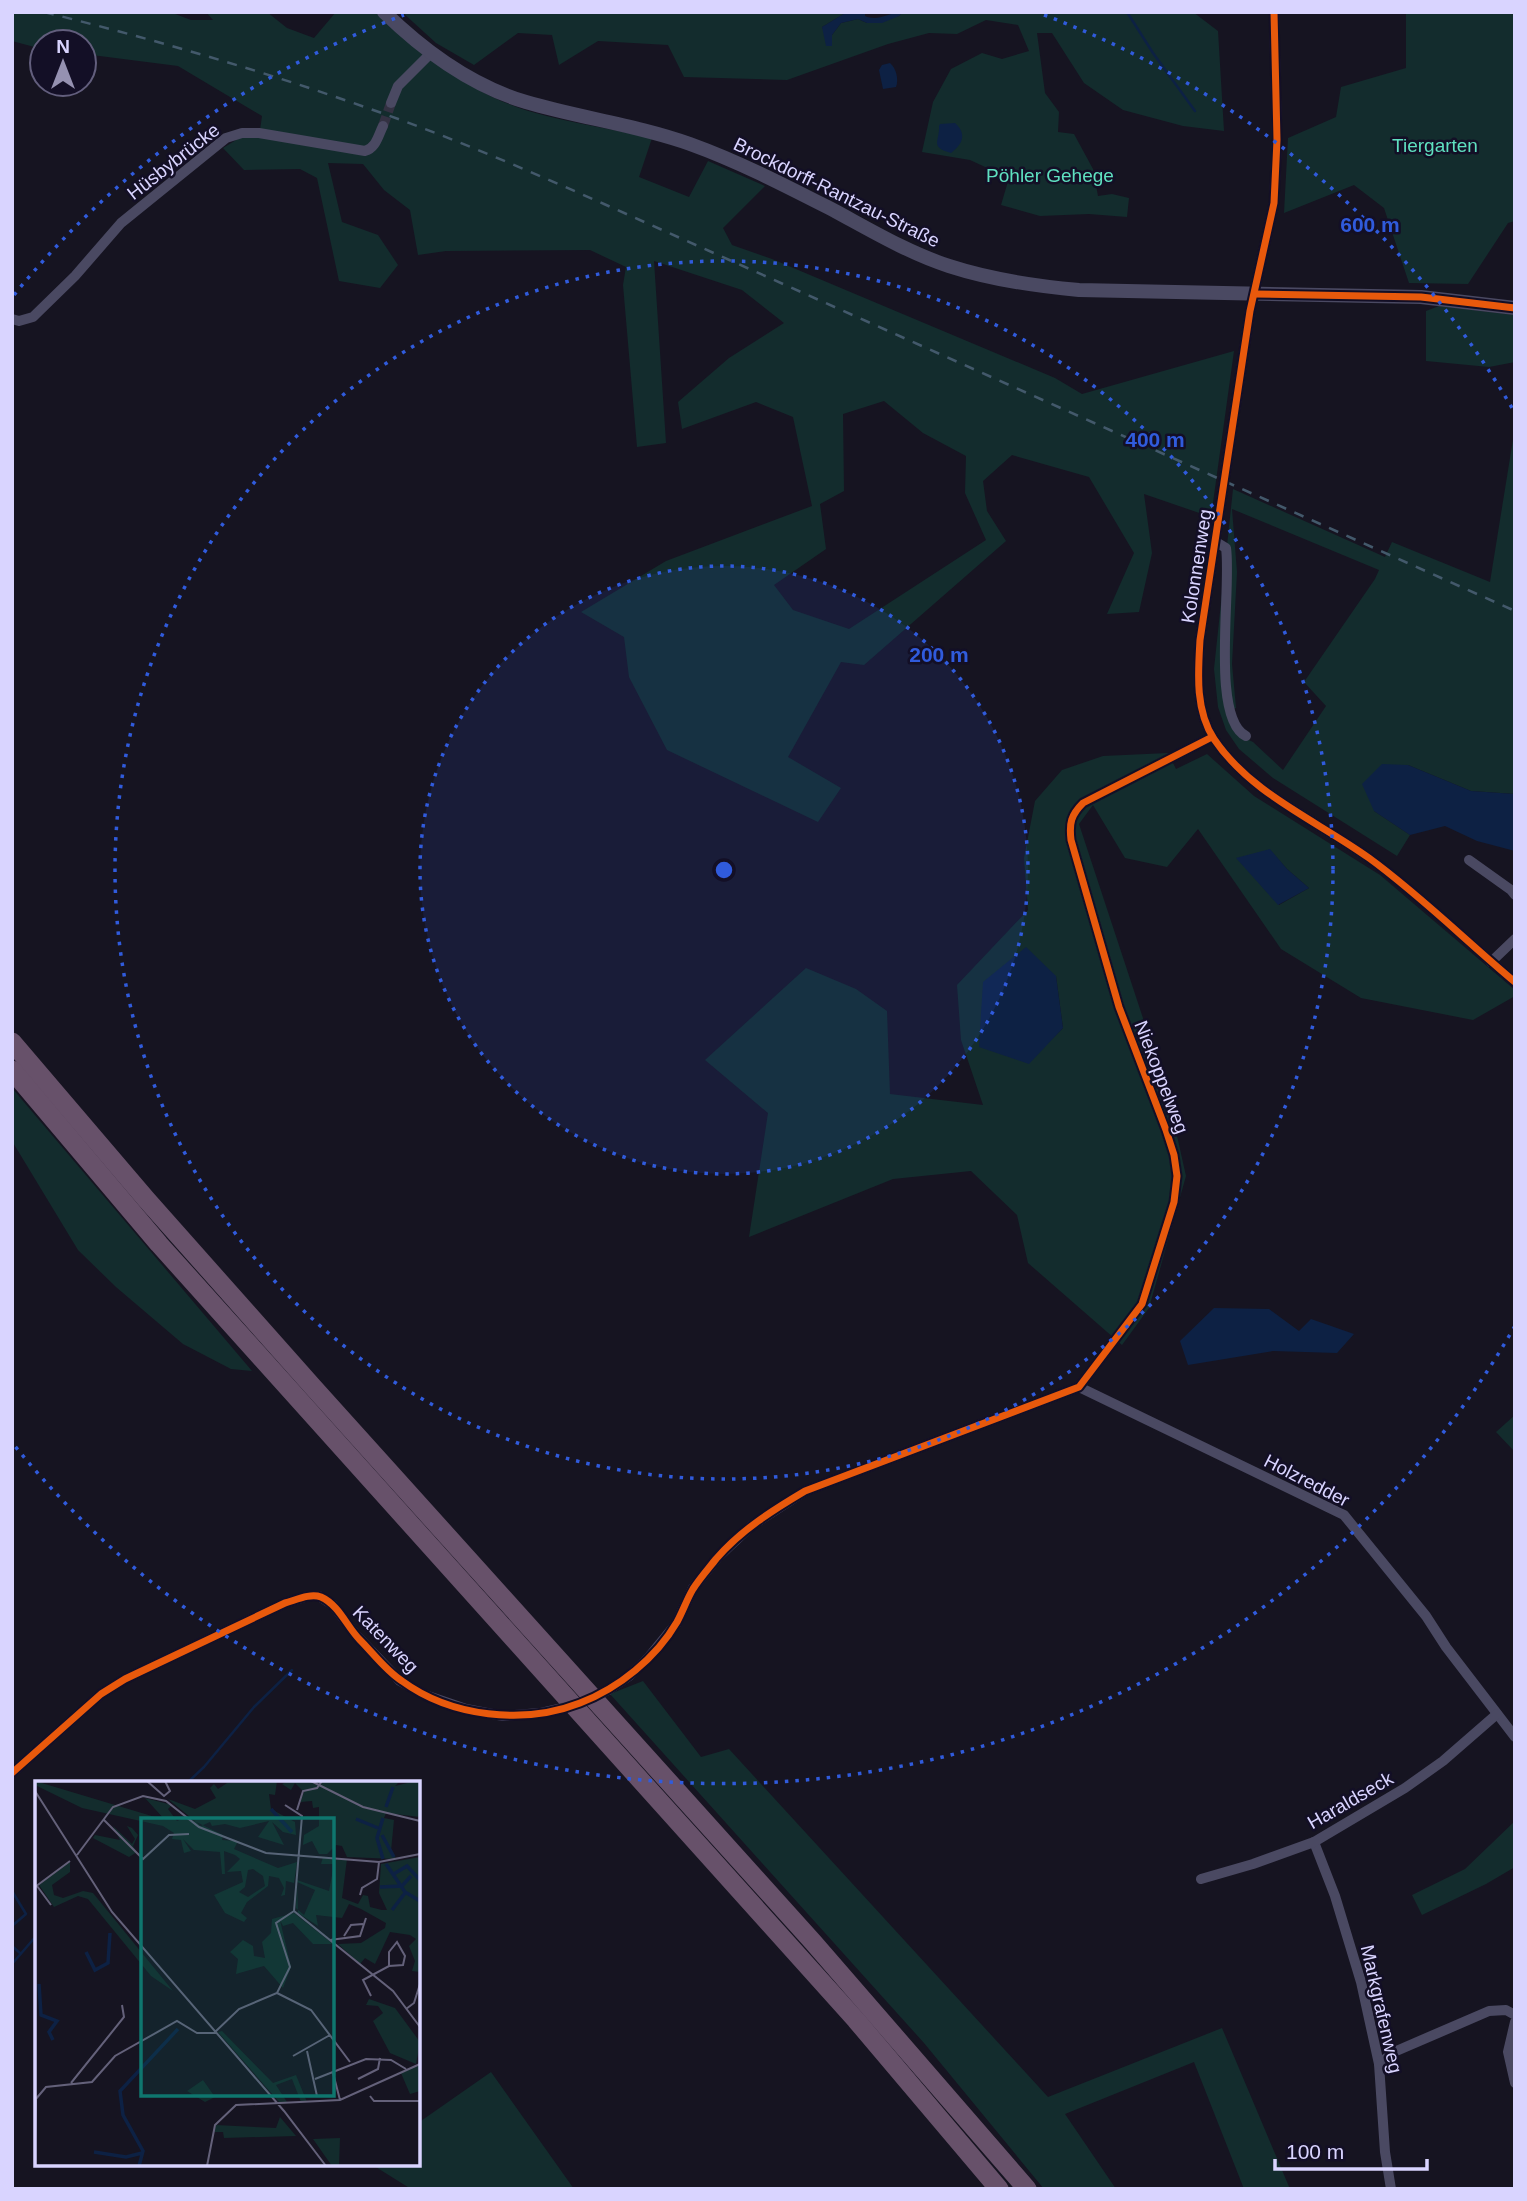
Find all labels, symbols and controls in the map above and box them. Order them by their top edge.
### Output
north arrow [28,28,98,98]
text: N [56,36,70,57]
street label: Hüsbybrücke [123,119,223,204]
street label: Brockdorff-Rantzau-Straße [730,133,943,252]
park label: Tiergarten [1392,135,1478,156]
park label: Pöhler Gehege [986,165,1114,186]
text: 600 m [1340,213,1400,236]
text: 400 m [1125,428,1185,451]
street label: Kolonnenweg [1177,508,1216,625]
text: 200 m [909,643,969,666]
centre of rings [712,858,736,882]
street label: Niekoppelweg [1130,1018,1193,1137]
street label: Holzredder [1261,1450,1354,1511]
street label: Katenweg [349,1602,423,1677]
street label: Haraldseck [1304,1767,1397,1833]
inset map [35,1781,420,2166]
street label: Markgrafenweg [1357,1943,1406,2075]
scale bar [1275,2128,1427,2172]
text: 100 m [1286,2140,1344,2163]

